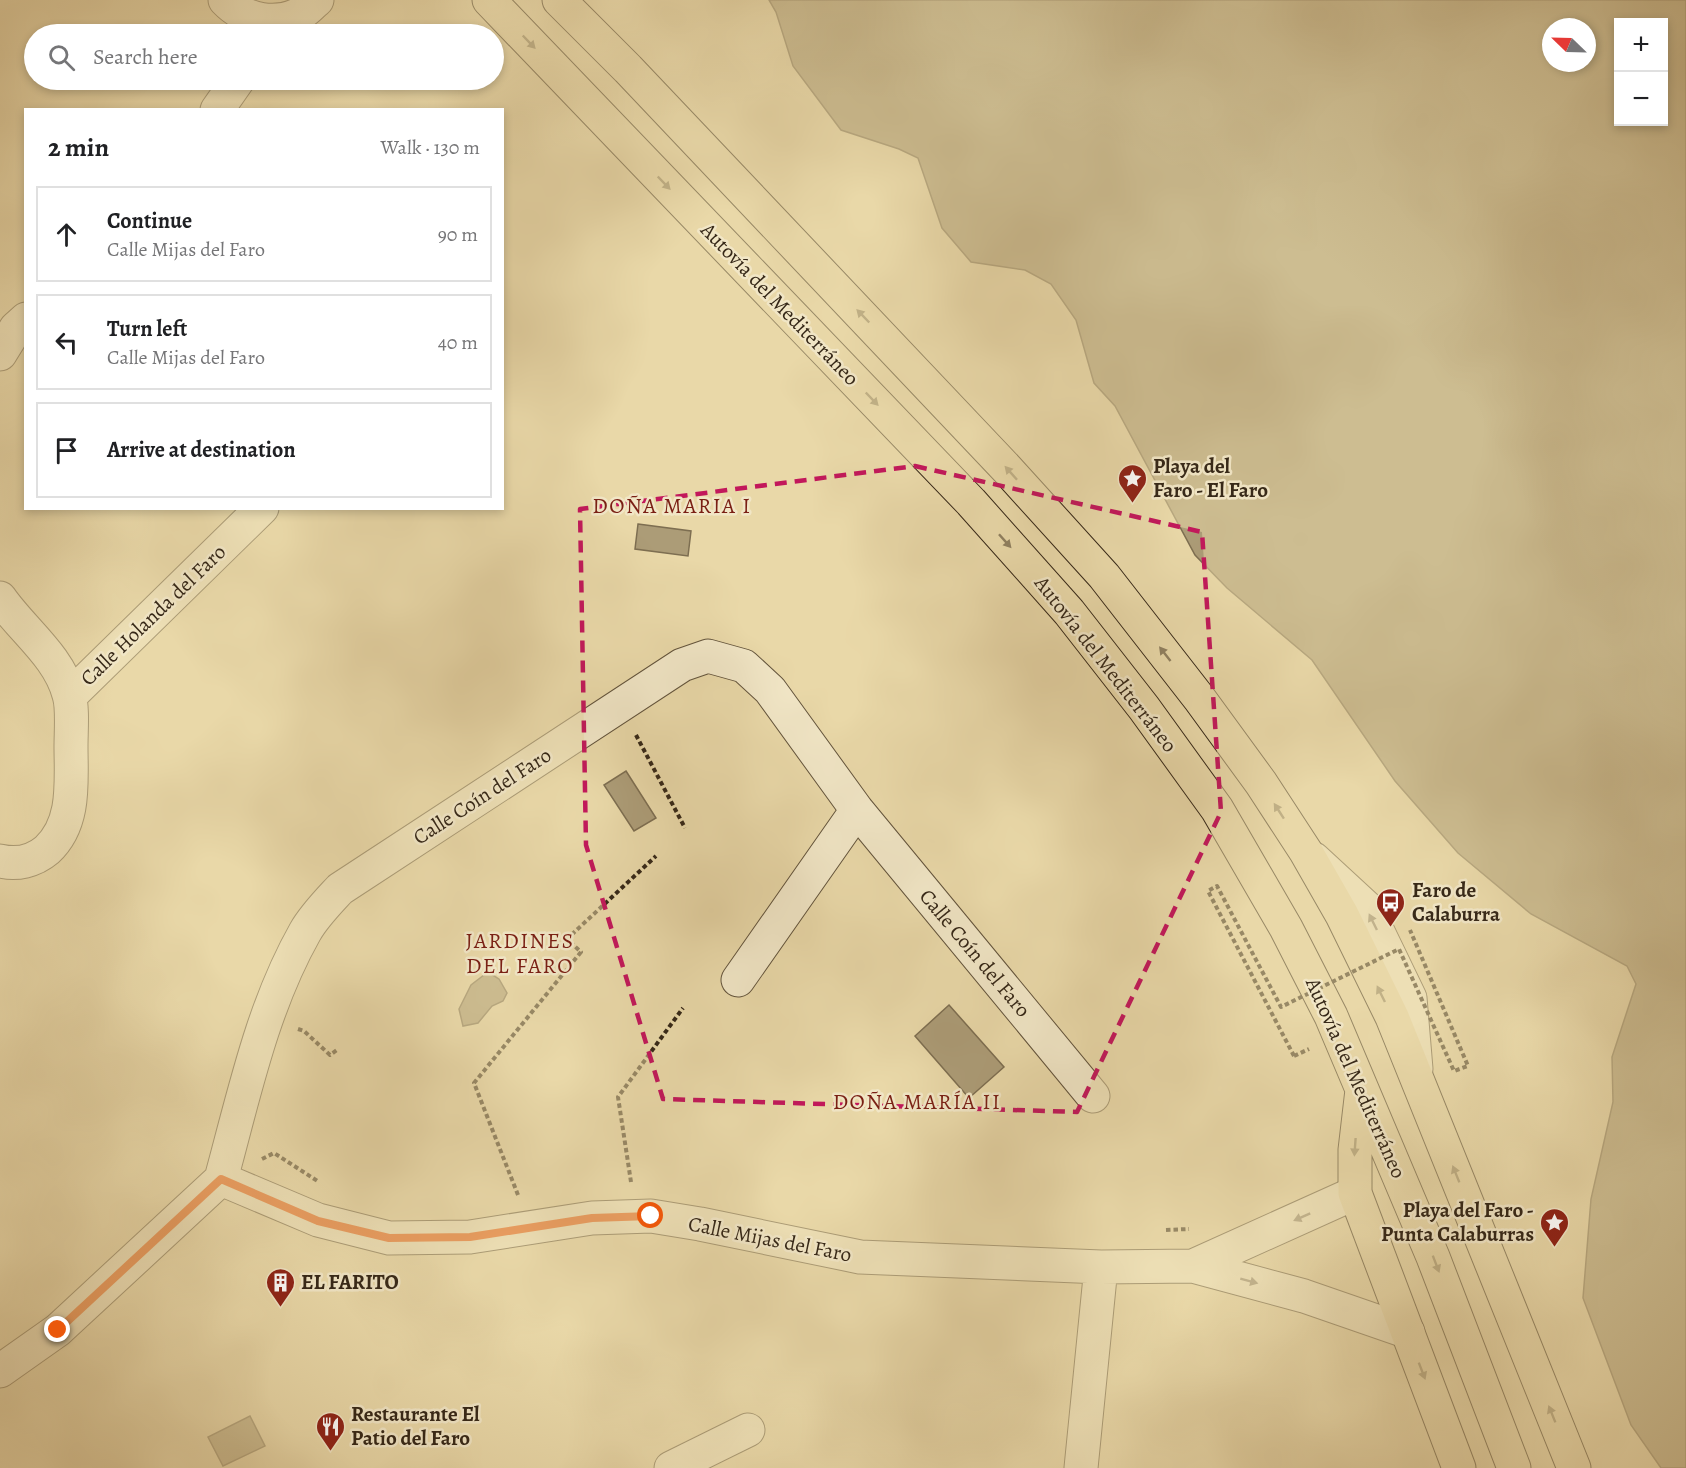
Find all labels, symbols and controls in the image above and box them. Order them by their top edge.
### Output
north arrow [1542,18,1596,72]
map controls [1614,18,1668,126]
button: + [1614,18,1668,72]
search box [24,24,504,90]
one-way arrow [522,35,536,50]
icon: search [45,41,78,74]
text: Search here [93,42,198,72]
button: − [1614,72,1668,126]
text: 2 min [48,130,109,165]
text: Walk · 130 m [381,134,480,161]
one-way arrow [657,175,671,190]
text: Continue [107,206,192,236]
street label: Autovía del Mediterráneo [694,216,865,392]
icon: ahead [50,218,83,251]
text: 90 m [438,221,478,248]
text: Calle Mijas del Faro [107,236,265,263]
one-way arrow [856,310,870,324]
text: Turn left [107,314,187,344]
icon: left [50,326,83,359]
text: 40 m [438,329,478,356]
text: Calle Mijas del Faro [107,344,265,371]
one-way arrow [865,392,879,407]
icon: arrive [50,434,83,467]
text: Arrive at destination [107,435,296,465]
place label: Playa del Faro - El Faro [1153,452,1268,504]
place icon: Playa del Faro - El Faro [1116,462,1148,504]
one-way arrow [1005,466,1018,481]
district label: DOÑA MARIA I [592,491,752,521]
one-way arrow [999,533,1012,549]
street label: Calle Holanda del Faro [74,538,232,692]
street label: Autovía del Mediterráneo [1028,569,1184,758]
one-way arrow [1159,646,1171,661]
street label: Calle Coín del Faro [408,741,556,851]
one-way arrow [1274,803,1285,820]
place label: Faro de Calaburra [1412,876,1501,928]
street label: Calle Coín del Faro [913,883,1037,1023]
bus stop icon: Faro de Calaburra [1375,886,1407,928]
one-way arrow [1368,913,1377,930]
district label: JARDINES DEL FARO [465,926,575,981]
street label: Autovía del Mediterráneo [1299,972,1413,1183]
one-way arrow [1377,986,1386,1003]
district label: DOÑA MARÍA II [833,1087,1001,1117]
one-way arrow [1351,1137,1360,1156]
one-way arrow [1451,1165,1460,1183]
place label: Playa del Faro - Punta Calaburras [1381,1196,1534,1248]
route start [637,1202,663,1228]
place icon: Playa del Faro - Punta Calaburras [1539,1206,1571,1248]
street label: Calle Mijas del Faro [686,1209,854,1269]
one-way arrow [1293,1213,1310,1222]
one-way arrow [1431,1255,1441,1273]
building icon: EL FARITO [264,1266,296,1308]
place label: EL FARITO [301,1268,399,1296]
one-way arrow [1240,1277,1259,1287]
route end [44,1316,70,1342]
one-way arrow [1418,1362,1428,1380]
place label: Restaurante El Patio del Faro [351,1400,480,1452]
one-way arrow [1547,1404,1557,1422]
restaurant icon: Restaurante El Patio del Faro [314,1410,346,1452]

